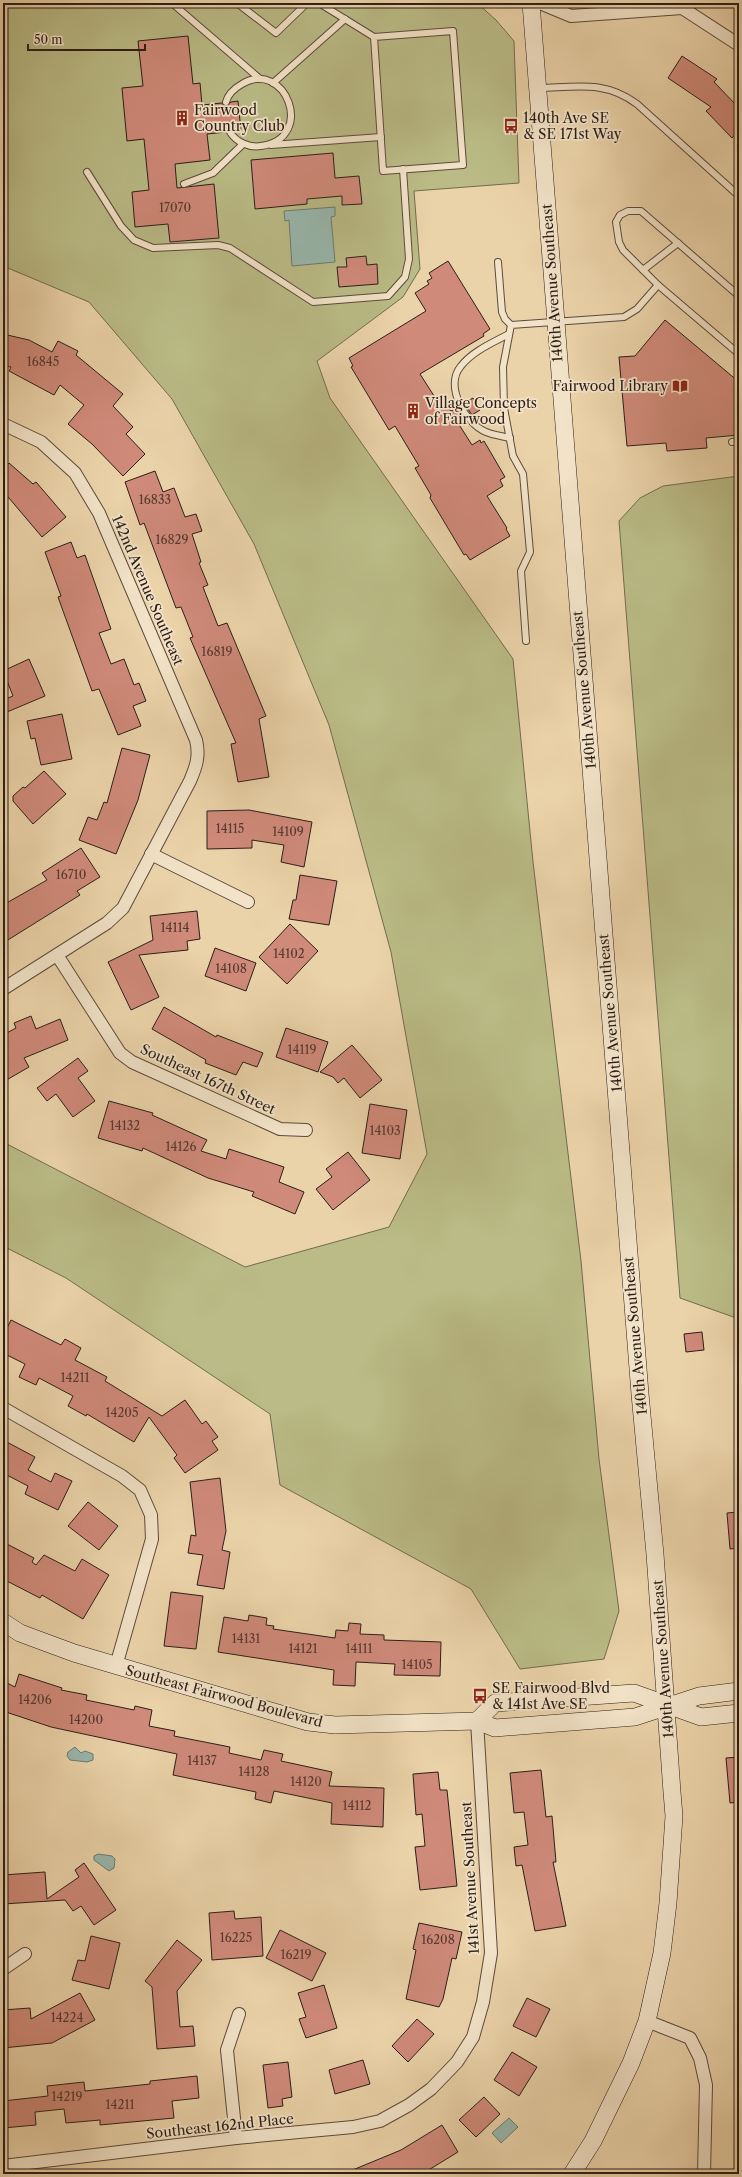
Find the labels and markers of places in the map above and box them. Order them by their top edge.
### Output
place label: Fairwood Country Club [194,101,285,135]
building icon: Fairwood Country Club [173,109,191,127]
place label: 140th Ave SE & SE 171st Way [523,109,622,143]
bus stop icon: 140th Ave SE & SE 171st Way [502,117,520,135]
place label: Fairwood Library [552,377,668,395]
library icon: Fairwood Library [671,377,689,395]
place label: Village Concepts of Fairwood [424,394,537,428]
building icon: Village Concepts of Fairwood [404,402,422,420]
place label: SE Fairwood Blvd & 141st Ave SE [492,1679,610,1713]
bus stop icon: SE Fairwood Blvd & 141st Ave SE [471,1687,489,1705]

